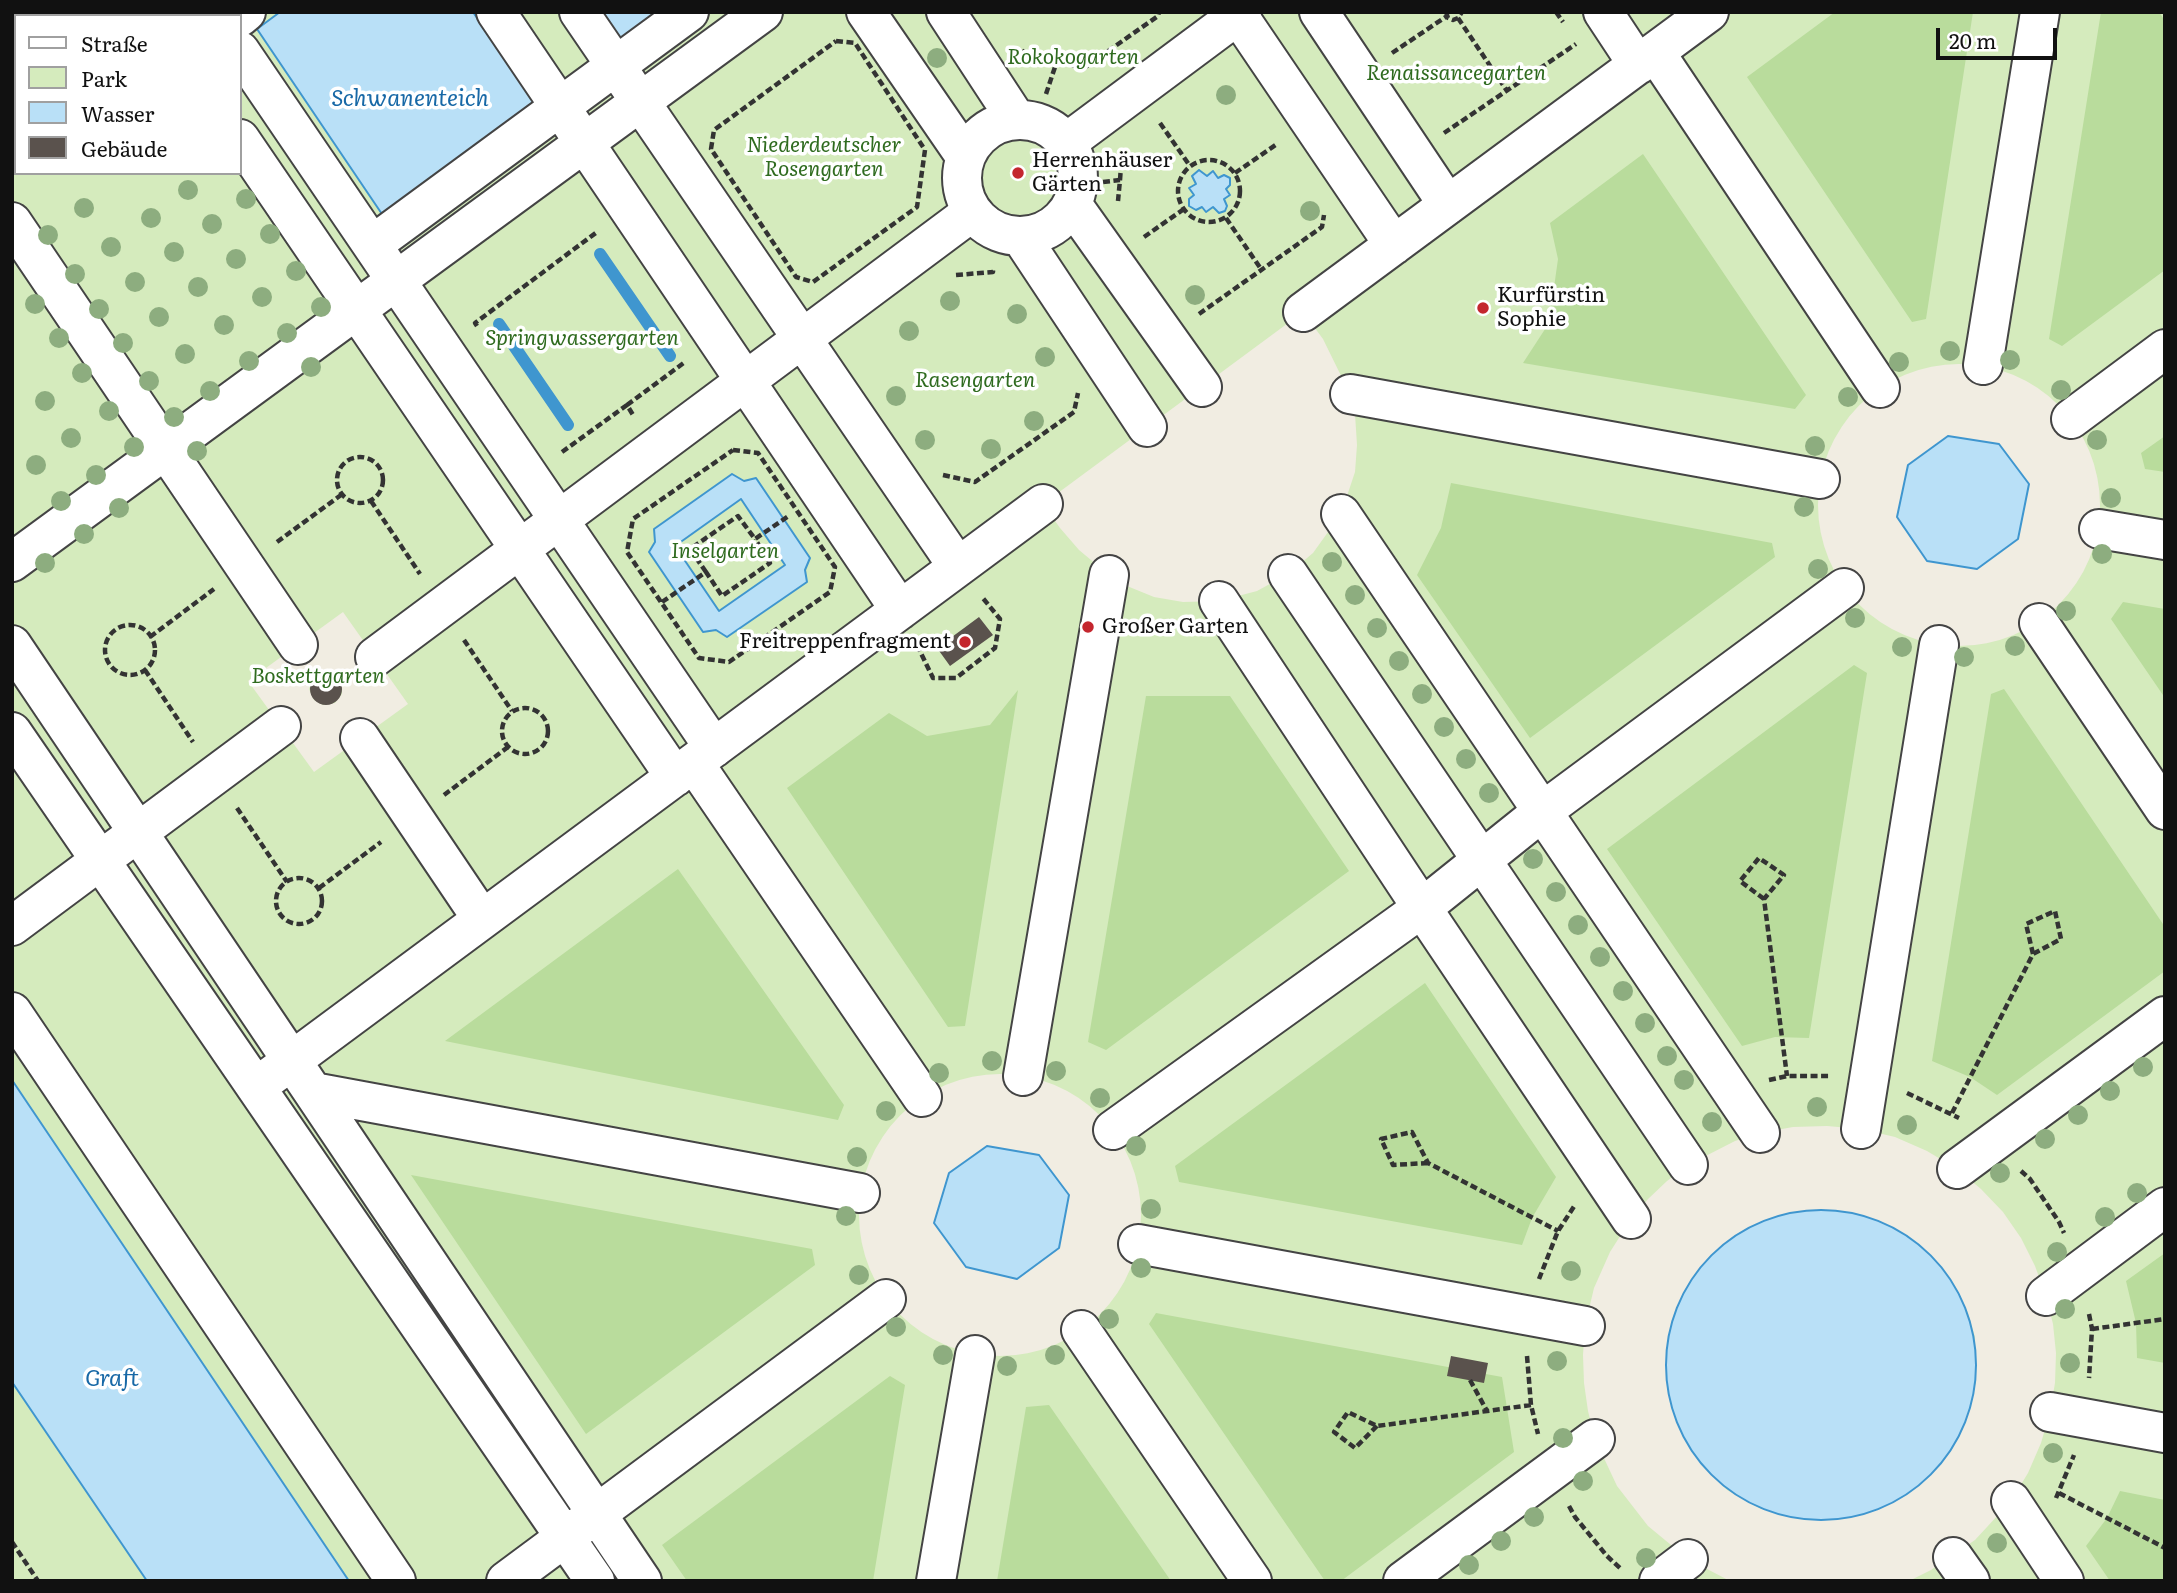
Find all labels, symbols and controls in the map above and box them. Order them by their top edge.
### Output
legend [14,14,242,175]
scale bar [1939,14,2060,58]
text: 20 m [1949,24,1996,55]
text: Straße [81,27,148,58]
park label: Rokokogarten [1007,45,1139,71]
park label: Renaissancegarten [1366,61,1546,87]
text: Park [81,62,127,93]
water label: Schwanenteich [331,85,489,113]
text: Wasser [81,97,154,128]
text: Gebäude [81,132,167,163]
park label: Niederdeutscher Rosengarten [746,133,902,183]
place label: Herrenhäuser Gärten [1032,148,1172,198]
marker: Herrenhäuser Gärten [1010,165,1026,181]
place label: Kurfürstin Sophie [1497,283,1605,333]
marker: Kurfürstin Sophie [1475,300,1491,316]
park label: Springwassergarten [485,326,679,352]
park label: Rasengarten [915,368,1035,394]
park label: Inselgarten [671,539,779,565]
place label: Großer Garten [1102,614,1249,640]
marker: Großer Garten [1080,619,1096,635]
place label: Freitreppenfragment [739,629,951,655]
marker: Freitreppenfragment [957,634,973,650]
park label: Boskettgarten [251,664,385,690]
water label: Graft [85,1365,139,1393]

